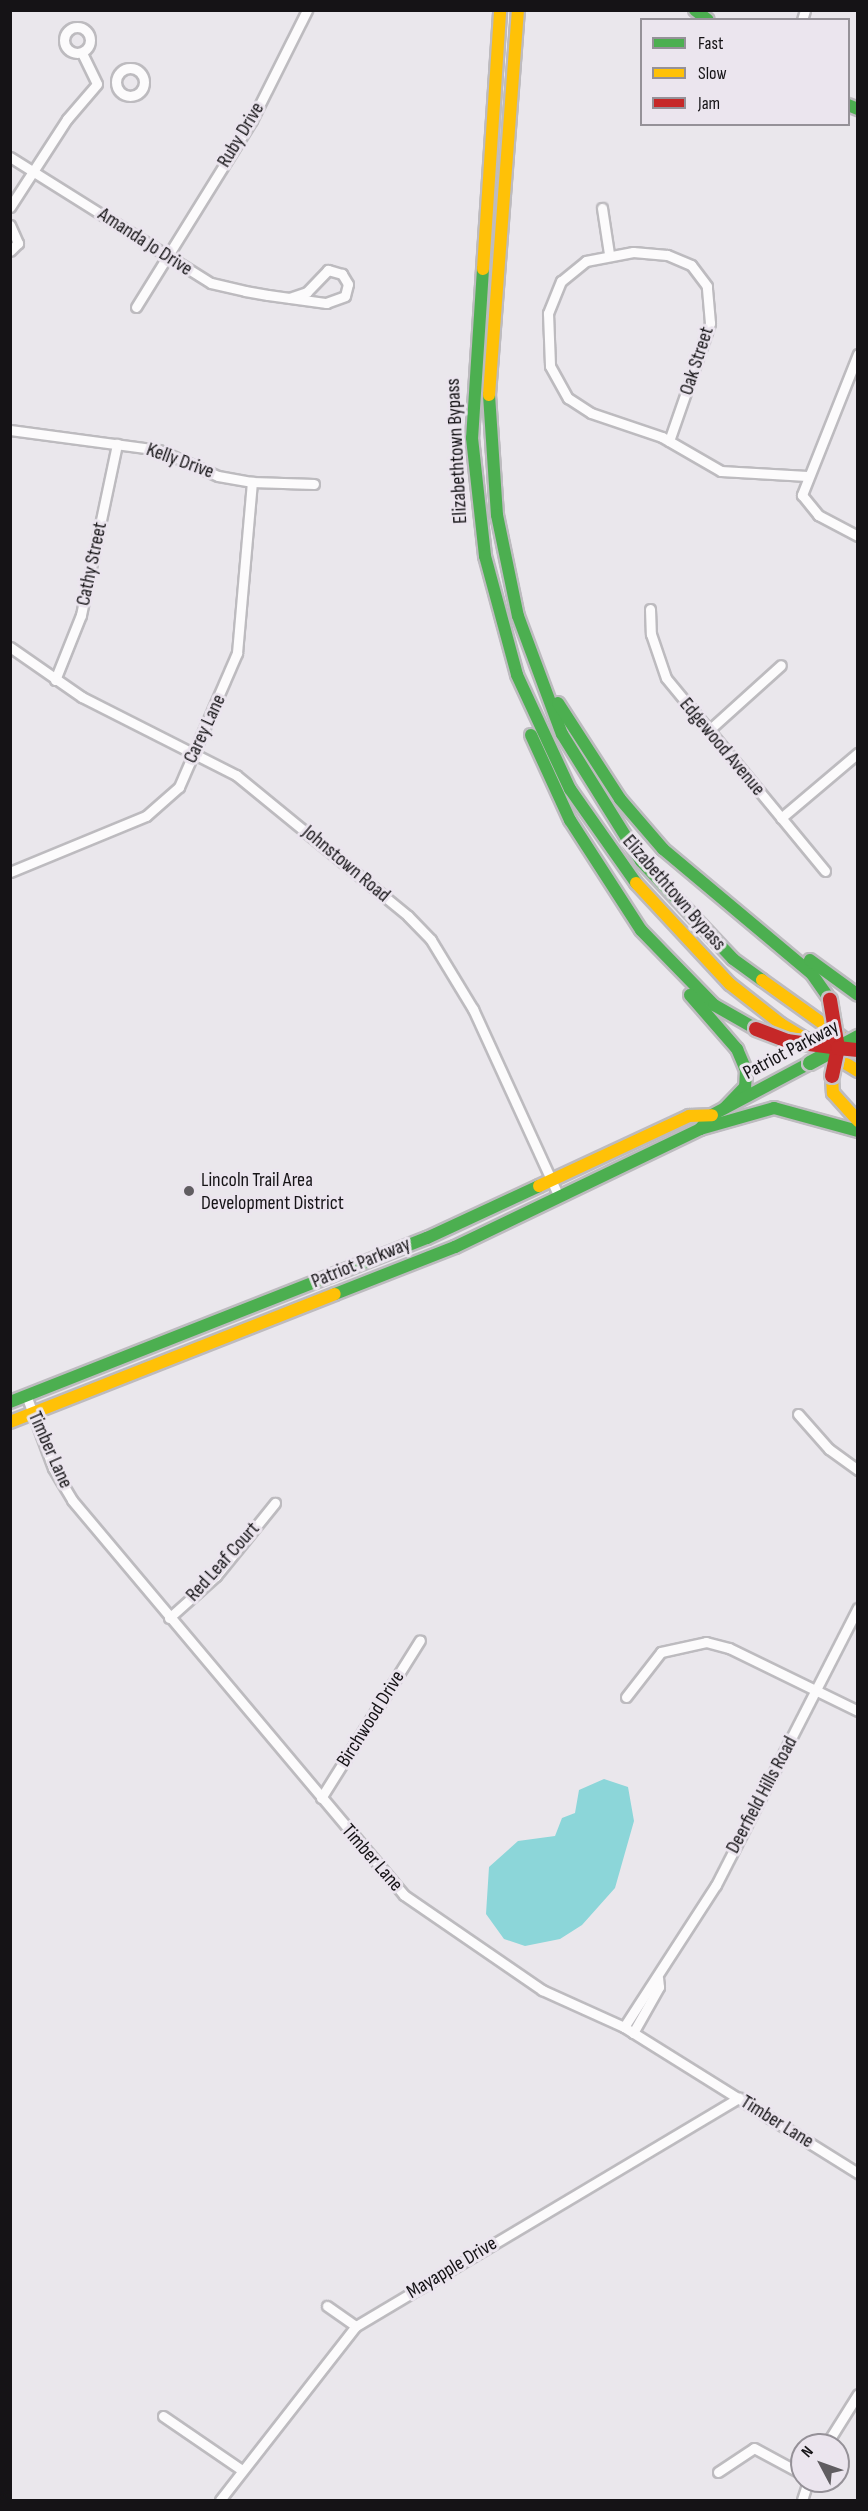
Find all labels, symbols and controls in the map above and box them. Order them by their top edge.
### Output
legend [640,18,850,126]
text: Fast [698,33,723,54]
text: Slow [698,63,727,84]
text: Jam [698,93,720,114]
street label: Ruby Drive [212,98,270,172]
street label: Amanda Jo Drive [93,203,197,281]
street label: Oak Street [675,324,719,398]
street label: Elizabethtown Bypass [441,378,473,524]
street label: Kelly Drive [143,438,217,484]
street label: Cathy Street [71,520,113,608]
street label: Carey Lane [179,691,231,767]
street label: Edgewood Avenue [674,693,770,801]
street label: Johnstown Road [297,820,395,908]
street label: Elizabethtown Bypass [617,830,731,956]
street label: Patriot Parkway [739,1015,843,1085]
place label: Lincoln Trail Area Development District [201,1168,344,1215]
marker: Lincoln Trail Area Development District [182,1184,196,1198]
street label: Patriot Parkway [308,1232,414,1294]
street label: Timber Lane [22,1408,78,1492]
street label: Red Leaf Court [181,1517,265,1607]
street label: Birchwood Drive [332,1667,410,1771]
street label: Deerfield Hills Road [721,1732,803,1858]
street label: Timber Lane [336,1819,408,1897]
street label: Timber Lane [736,2090,818,2154]
street label: Mayapple Drive [403,2232,501,2304]
north arrow [790,2433,850,2493]
text: N [798,2443,818,2462]

